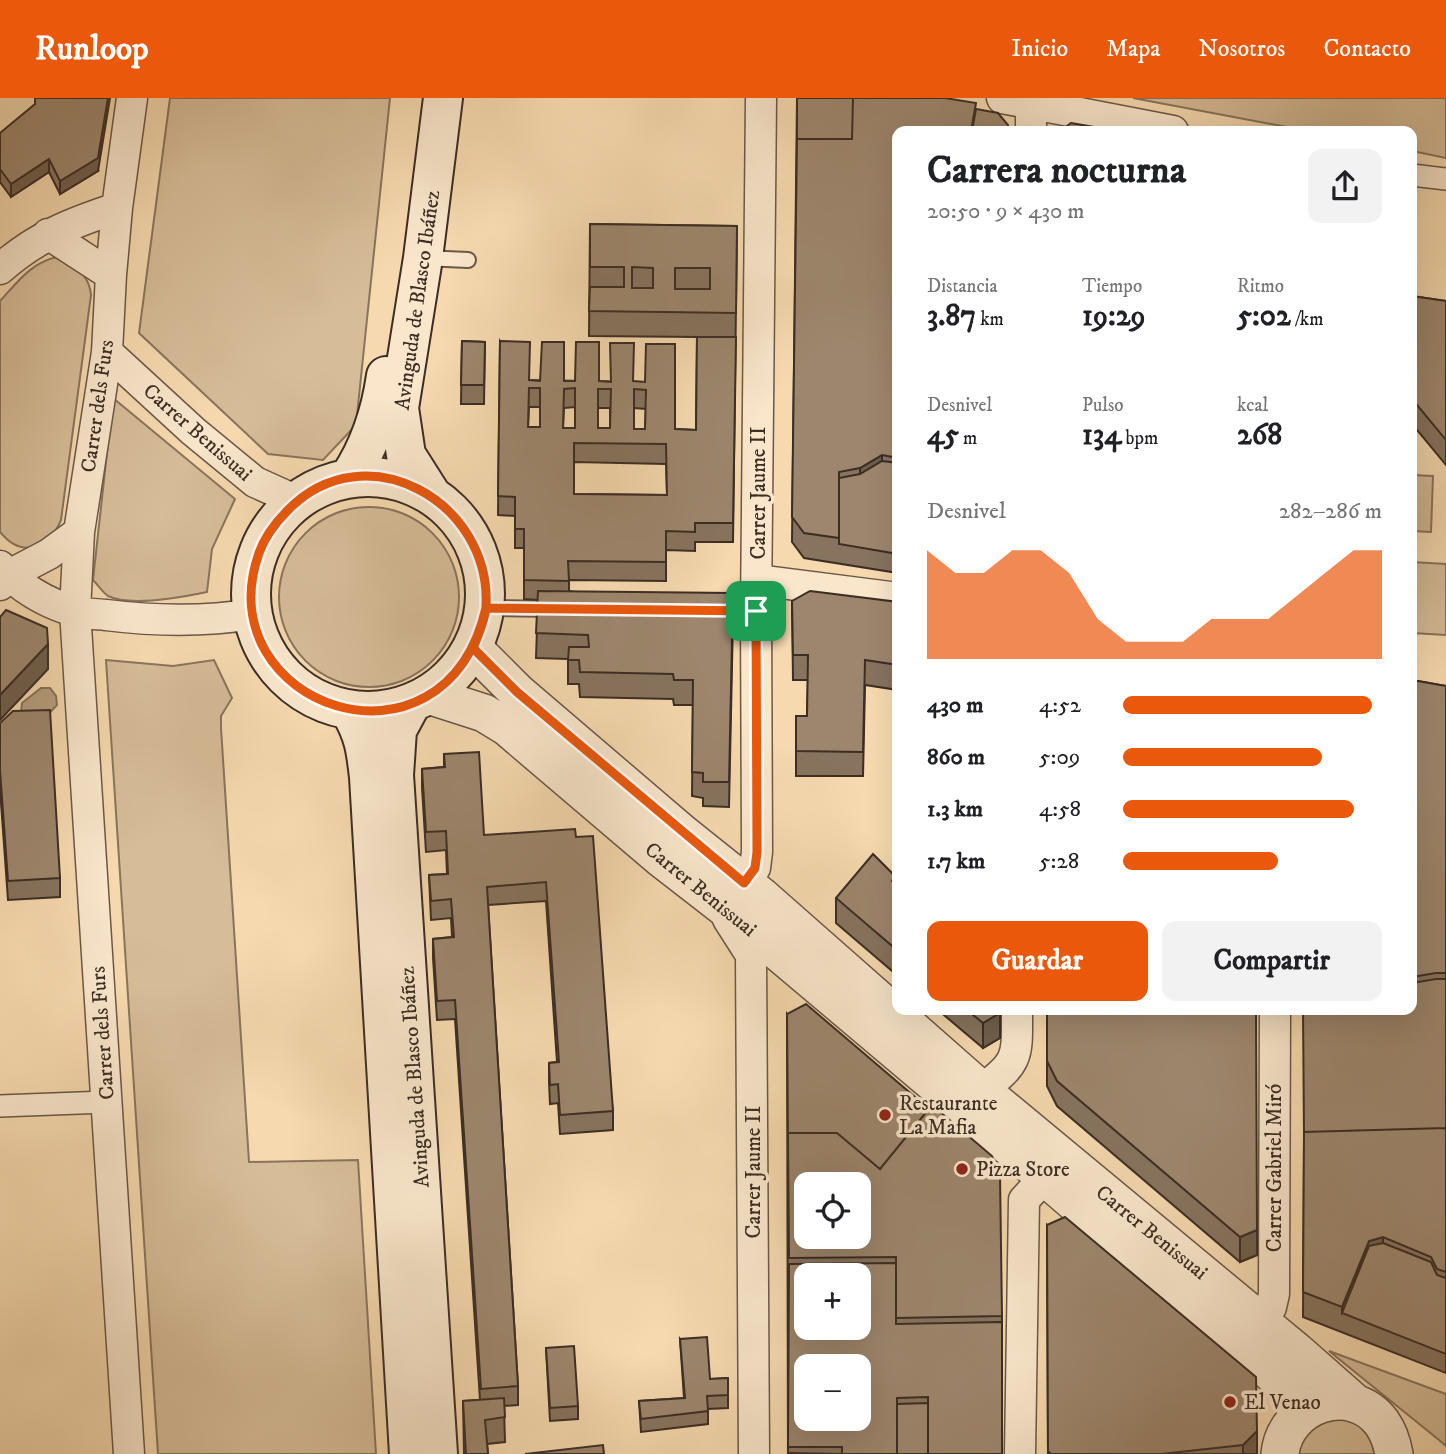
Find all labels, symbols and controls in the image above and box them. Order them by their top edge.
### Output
text: Runloop [35,29,149,70]
text: Inicio [1011,34,1068,64]
text: Mapa [1106,34,1161,64]
text: Nosotros [1199,34,1285,64]
text: Contacto [1323,34,1411,64]
text: Carrera nocturna [927,147,1186,195]
button: share [1308,149,1382,223]
street label: Avinguda de Blasco Ibáñez [390,188,446,412]
text: 20:50 · 9 × 430 m [927,197,1085,226]
text: Distancia [927,275,998,298]
text: Tiempo [1082,275,1142,298]
text: Ritmo [1237,275,1284,298]
text: 3.87 [927,298,976,335]
text: 19:29 [1082,298,1145,335]
text: 5:02 [1237,298,1291,335]
text: km [976,308,1004,331]
text: /km [1291,308,1324,331]
street label: Carrer dels Furs [76,338,120,474]
street label: Carrer Benissuai [137,378,257,487]
text: Desnivel [927,394,992,417]
text: Pulso [1082,394,1124,417]
text: kcal [1237,394,1268,417]
text: 45 [927,417,959,454]
text: 134 [1082,417,1121,454]
text: 268 [1237,417,1282,454]
street label: Carrer Jaume II [746,427,772,559]
text: m [959,427,977,450]
text: bpm [1121,427,1158,450]
text: Desnivel [927,497,1006,526]
text: 282–286 m [1279,497,1382,526]
pin [726,581,786,641]
icon: arrive [737,592,775,630]
text: 430 m [927,691,983,720]
text: 4:52 [1039,691,1081,720]
text: 860 m [927,743,985,772]
text: 5:09 [1039,743,1080,772]
text: 1.3 km [927,795,983,824]
text: 4:58 [1039,795,1081,824]
street label: Carrer Benissuai [639,837,762,943]
text: 1.7 km [927,847,985,876]
text: 5:28 [1039,847,1079,876]
button: Guardar [927,921,1148,1001]
button: Compartir [1162,921,1382,1001]
street label: Carrer dels Furs [85,965,121,1101]
street label: Avinguda de Blasco Ibáñez [394,965,436,1188]
street label: Carrer Gabriel Miró [1262,1084,1288,1252]
place label: Restaurante La Mafia [899,1091,998,1141]
street label: Carrer Jaume II [741,1106,767,1238]
marker: Restaurante La Mafia [877,1107,893,1123]
place label: Pizza Store [976,1157,1070,1183]
marker: Pizza Store [954,1161,970,1177]
map controls [794,1172,871,1431]
button: locate [794,1172,871,1249]
street label: Carrer Benissuai [1090,1180,1213,1286]
button: + [794,1263,871,1340]
button: − [794,1354,871,1431]
place label: El Venao [1244,1390,1321,1416]
marker: El Venao [1222,1394,1238,1410]

